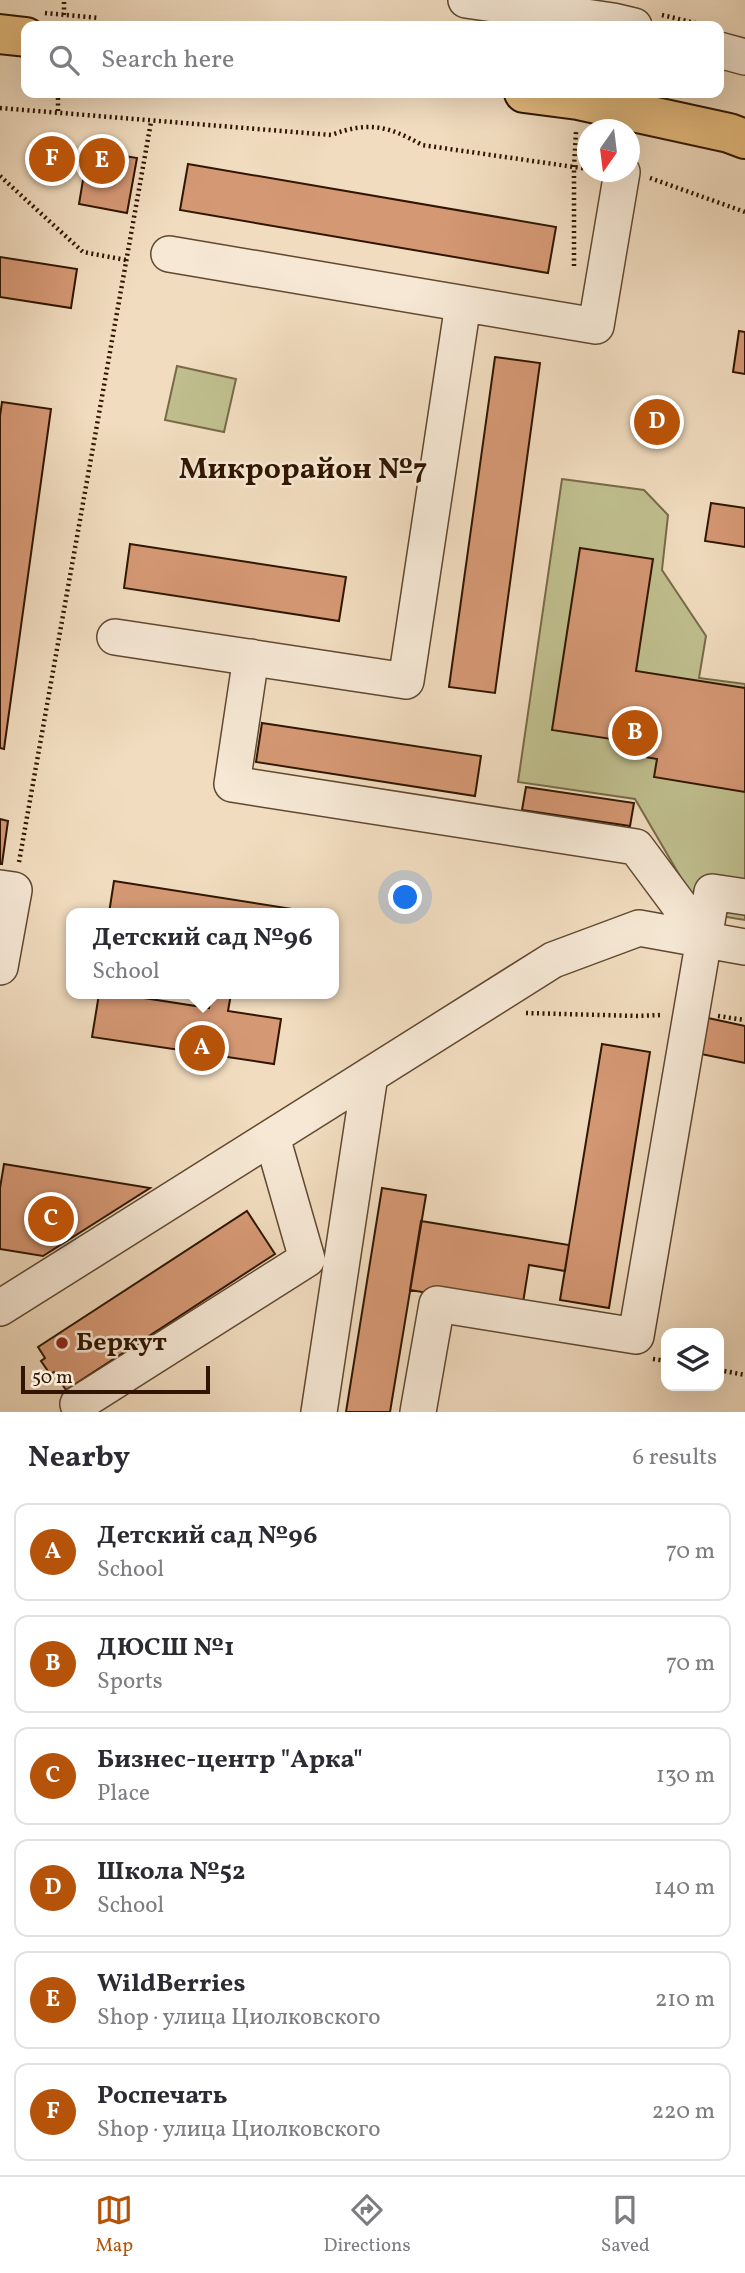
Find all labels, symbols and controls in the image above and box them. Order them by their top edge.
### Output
search box [21,21,724,98]
icon: search [45,41,83,79]
text: Search here [101,42,234,78]
north arrow [577,119,640,182]
pin: F [29,133,75,185]
pin: E [79,135,125,187]
pin: D [634,396,680,448]
district label: Микрорайон №7 [179,449,427,491]
pin: B [612,707,658,759]
your location [388,880,422,914]
popup [66,908,339,999]
text: Детский сад №96 [92,920,313,956]
text: School [92,956,160,988]
pin: A [179,1022,225,1074]
pin: C [28,1193,74,1245]
place label: Беркут [76,1325,167,1361]
map controls [661,1328,724,1391]
button: layers [661,1328,724,1391]
marker: Беркут [54,1335,70,1351]
scale bar [21,1363,210,1395]
text: 50 m [32,1365,73,1391]
text: Nearby [28,1437,130,1479]
text: 6 results [633,1442,717,1474]
text: Детский сад №96 [97,1518,317,1554]
text: A [45,1536,61,1568]
text: 70 m [666,1536,715,1568]
text: School [97,1554,164,1586]
text: ДЮСШ №1 [97,1630,234,1666]
text: B [45,1648,61,1680]
text: 70 m [666,1648,715,1680]
text: Sports [97,1666,163,1698]
text: Бизнес-центр "Арка" [97,1742,363,1778]
text: C [46,1760,60,1792]
text: 130 m [656,1760,715,1792]
text: Place [97,1778,150,1810]
text: Школа №52 [97,1854,246,1890]
text: D [45,1872,61,1904]
text: 140 m [654,1872,715,1904]
text: School [97,1890,164,1922]
text: WildBerries [97,1966,245,2002]
text: E [46,1984,60,2016]
text: 210 m [655,1984,715,2016]
text: Shop · улица Циолковского [97,2002,380,2034]
text: Роспечать [97,2078,228,2114]
text: F [46,2096,60,2128]
text: 220 m [652,2096,715,2128]
text: Shop · улица Циолковского [97,2114,380,2146]
tab: Map [95,2191,133,2259]
tab: Directions [324,2191,411,2259]
tab: Saved [601,2191,650,2259]

